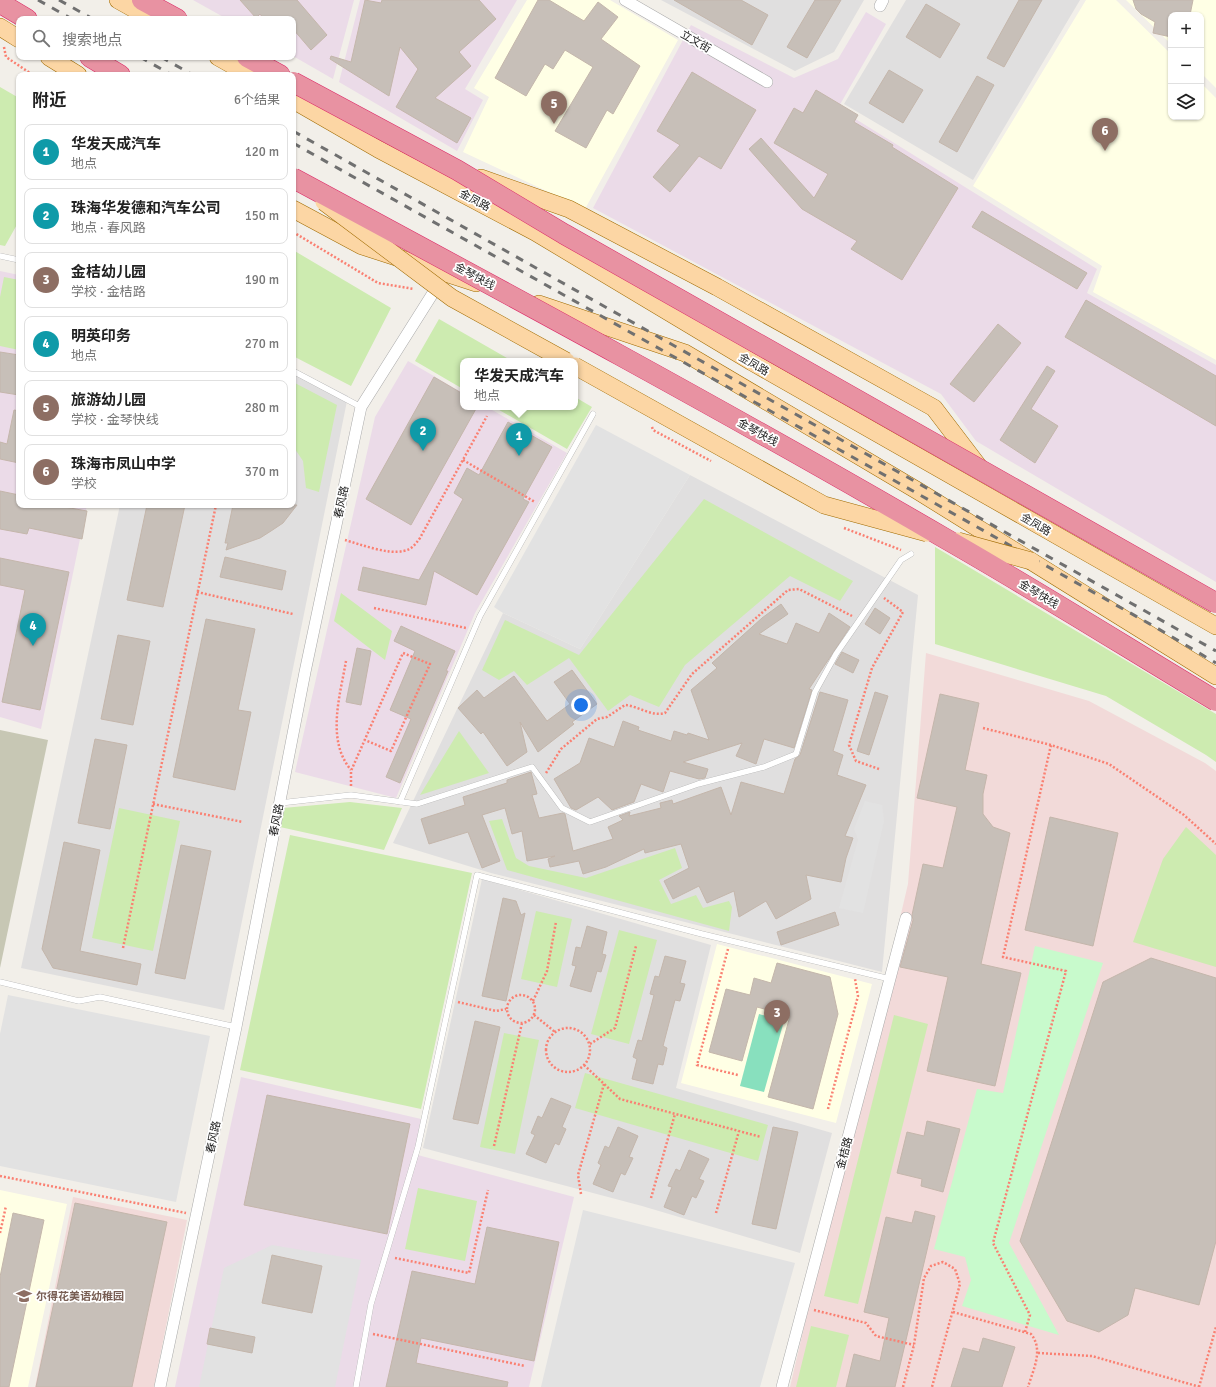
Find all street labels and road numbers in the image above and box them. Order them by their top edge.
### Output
street label: 立文街 [678,28,713,55]
street label: 金凤路 [457,187,492,214]
street label: 金琴快线 [452,260,497,293]
street label: 金凤路 [736,351,771,378]
street label: 金琴快线 [735,416,780,449]
street label: 春风路 [332,485,351,520]
street label: 金凤路 [1018,511,1053,538]
street label: 金琴快线 [1017,578,1061,611]
street label: 春风路 [267,803,286,838]
street label: 春风路 [204,1120,223,1155]
street label: 金桔路 [834,1136,855,1171]

